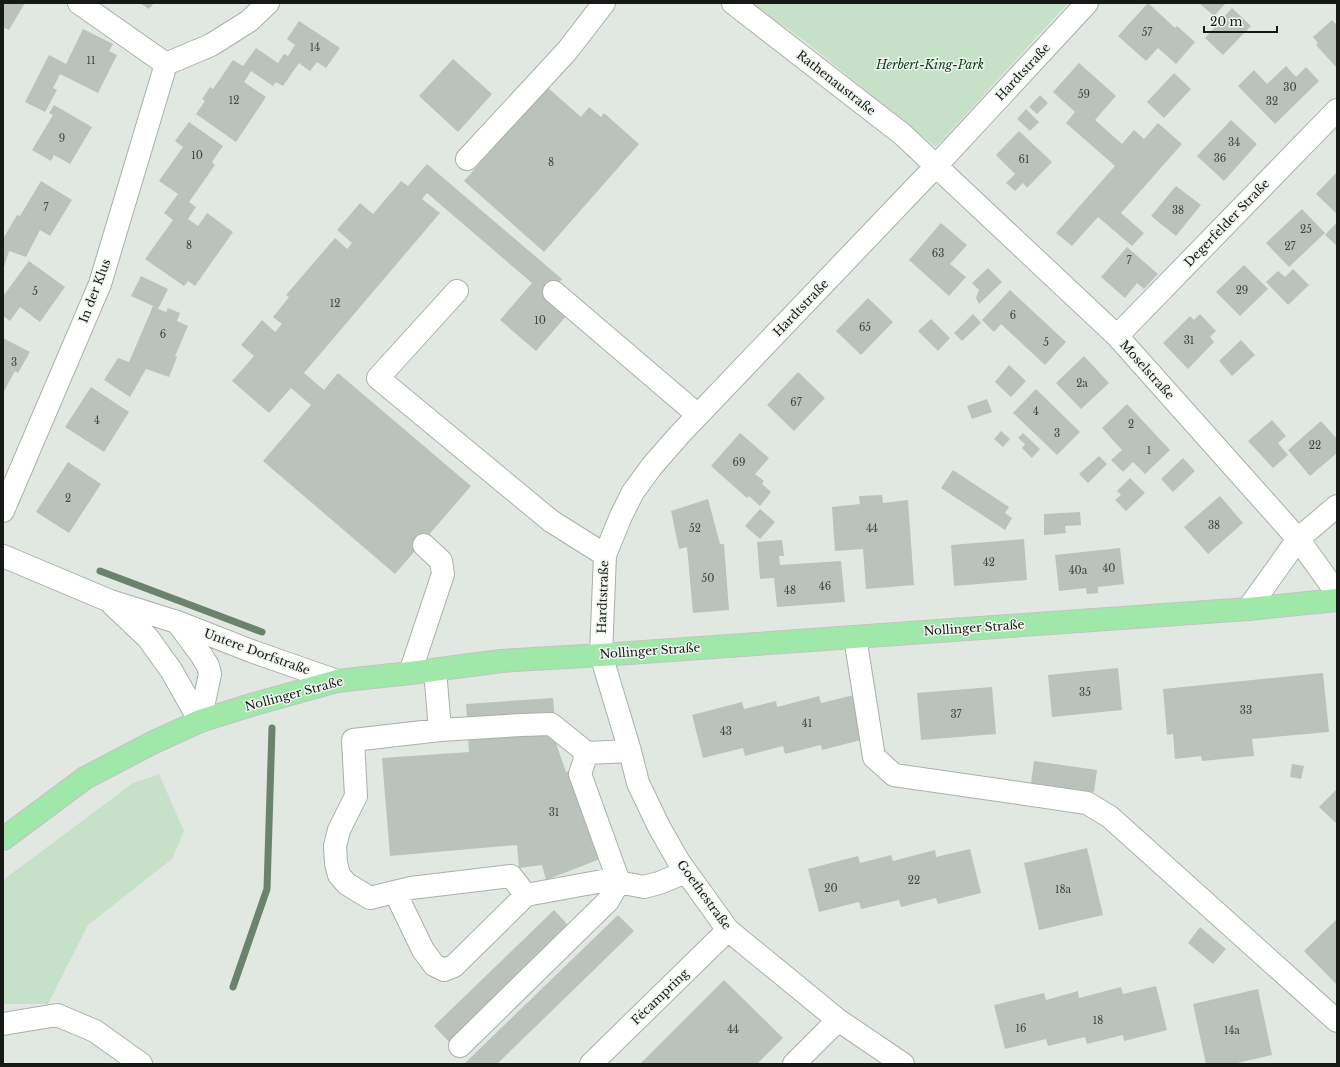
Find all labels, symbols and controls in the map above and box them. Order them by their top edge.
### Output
scale bar [1204,8,1277,34]
text: 20 m [1210,14,1242,29]
house number: 57 [1142,26,1153,39]
street label: Hardtstraße [992,40,1053,104]
house number: 14 [310,41,320,54]
street label: Rathenaustraße [794,47,879,118]
house number: 11 [87,54,95,67]
park label: Herbert-King-Park [875,57,984,72]
house number: 30 [1283,81,1297,94]
house number: 59 [1078,88,1090,101]
house number: 12 [229,94,239,107]
house number: 32 [1266,95,1278,108]
house number: 9 [59,132,65,145]
house number: 34 [1228,136,1240,149]
house number: 10 [191,149,203,162]
house number: 36 [1214,152,1226,165]
house number: 61 [1019,153,1029,166]
house number: 8 [548,156,554,169]
street label: Degerfelder Straße [1181,176,1273,270]
house number: 7 [43,201,49,214]
house number: 38 [1172,204,1184,217]
house number: 25 [1300,223,1312,236]
house number: 8 [186,239,192,252]
house number: 27 [1284,240,1297,253]
house number: 63 [932,247,944,260]
house number: 7 [1126,254,1132,267]
street label: In der Klus [75,257,114,325]
street label: Hardtstraße [770,276,832,339]
house number: 29 [1236,284,1248,297]
house number: 5 [32,285,38,298]
house number: 12 [330,297,340,310]
house number: 6 [1010,309,1016,322]
house number: 10 [534,314,546,327]
house number: 65 [859,321,871,334]
house number: 6 [160,328,166,341]
house number: 31 [1184,334,1194,347]
house number: 5 [1043,336,1049,349]
street label: Moselstraße [1117,337,1178,402]
house number: 3 [11,356,17,369]
house number: 2a [1076,377,1088,390]
house number: 67 [790,396,803,409]
house number: 4 [1033,405,1039,418]
house number: 4 [94,414,100,427]
house number: 2 [1128,418,1134,431]
house number: 3 [1054,427,1060,440]
house number: 22 [1309,439,1321,452]
house number: 1 [1147,444,1151,457]
house number: 69 [733,456,745,469]
house number: 2 [65,492,71,505]
house number: 38 [1208,519,1220,532]
house number: 52 [689,522,701,535]
house number: 44 [866,522,878,535]
house number: 42 [983,556,995,569]
street label: Hardtstraße [594,560,611,634]
house number: 40 [1103,562,1116,575]
house number: 40a [1069,564,1088,577]
house number: 50 [702,572,714,585]
house number: 46 [819,580,831,593]
house number: 48 [784,584,796,597]
street label: Nollinger Straße [923,616,1025,639]
street label: Untere Dorfstraße [202,625,313,678]
street label: Nollinger Straße [599,639,701,662]
street label: Nollinger Straße [243,673,345,714]
house number: 35 [1079,686,1091,699]
house number: 33 [1240,704,1252,717]
house number: 37 [950,708,963,721]
house number: 41 [802,717,812,730]
house number: 43 [720,725,732,738]
house number: 31 [549,806,559,819]
street label: Goethestraße [674,857,735,932]
house number: 22 [908,874,920,887]
house number: 20 [824,882,838,895]
house number: 18a [1055,883,1071,896]
street label: Fécampring [628,965,692,1028]
house number: 18 [1093,1014,1103,1027]
house number: 16 [1016,1022,1026,1035]
house number: 44 [727,1023,739,1036]
house number: 14a [1224,1024,1240,1037]

